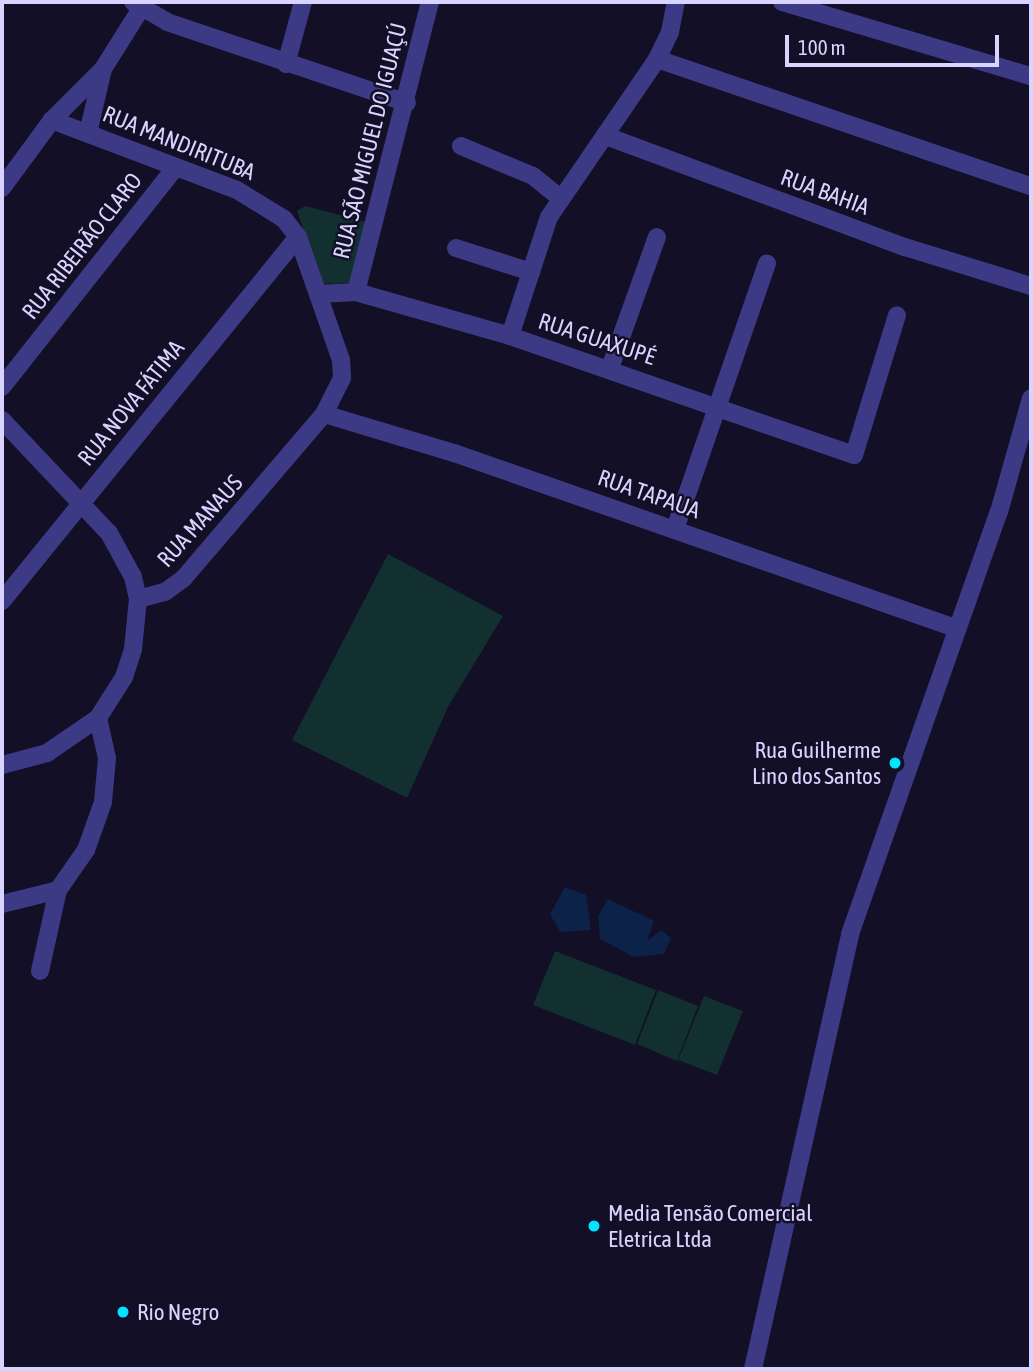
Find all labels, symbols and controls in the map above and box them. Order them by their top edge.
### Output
street label: RUA SÃO MIGUEL DO IGUAÇÚ [327,20,413,262]
scale bar [788,21,1002,65]
text: 100 m [798,35,846,59]
street label: RUA MANDIRITUBA [99,100,259,186]
street label: RUA BAHIA [777,163,873,221]
street label: RUA RIBEIRÃO CLARO [16,167,148,325]
street label: RUA GUAXUPÉ [535,307,659,371]
street label: RUA NOVA FÁTIMA [72,335,190,471]
street label: RUA TAPAUA [594,464,704,524]
street label: RUA MANAUS [152,469,248,573]
place label: Rua Guilherme Lino dos Santos [752,736,881,790]
marker: Rua Guilherme Lino dos Santos [887,755,903,771]
place label: Media Tensão Comercial Eletrica Ltda [608,1199,812,1253]
marker: Media Tensão Comercial Eletrica Ltda [586,1218,602,1234]
place label: Rio Negro [137,1298,219,1326]
marker: Rio Negro [115,1304,131,1320]

